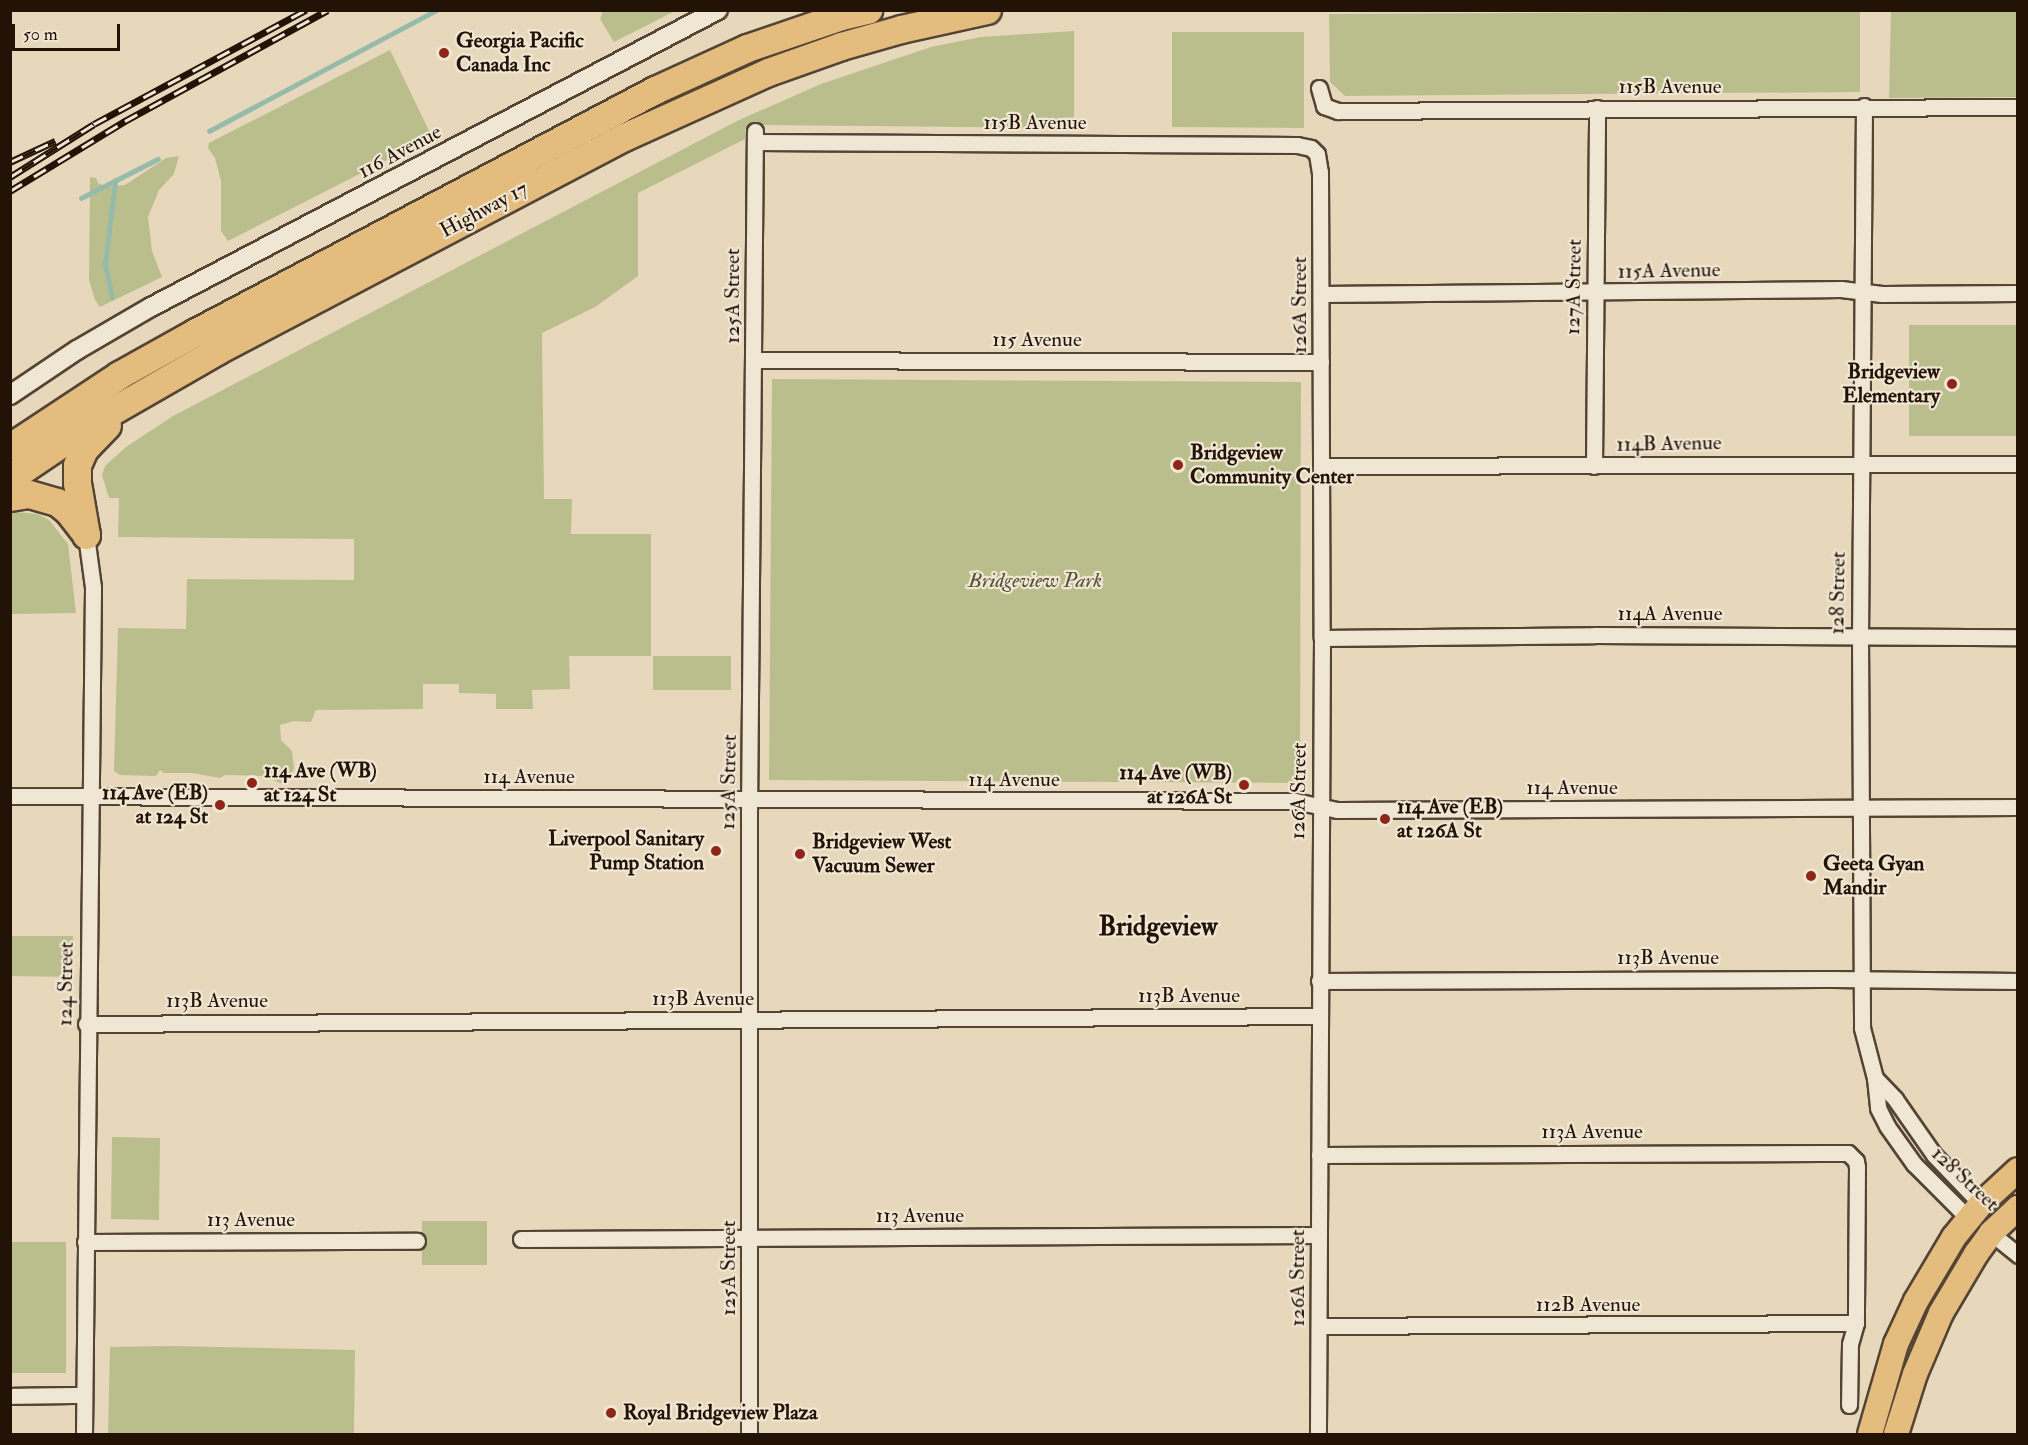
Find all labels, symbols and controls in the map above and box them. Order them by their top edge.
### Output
scale bar [15,12,123,50]
text: 50 m [23,23,58,46]
place label: Georgia Pacific Canada Inc [456,28,584,78]
marker: Georgia Pacific Canada Inc [437,46,451,60]
street label: 115B Avenue [1618,74,1722,100]
street label: 115B Avenue [983,110,1087,136]
street label: 116 Avenue [354,120,446,184]
street label: Highway 17 [436,176,532,244]
street label: 127A Street [1561,239,1587,335]
street label: 125A Street [720,248,746,344]
street label: 126A Street [1287,256,1313,354]
street label: 115A Avenue [1617,258,1721,284]
street label: 115 Avenue [992,327,1082,353]
place label: Bridgeview Elementary [1843,359,1940,409]
marker: Bridgeview Elementary [1945,377,1959,391]
street label: 114B Avenue [1616,430,1722,458]
place label: Bridgeview Community Center [1190,440,1354,490]
marker: Bridgeview Community Center [1171,458,1185,472]
street label: 128 Street [1825,551,1851,635]
park label: Bridgeview Park [968,568,1102,594]
street label: 114A Avenue [1618,601,1722,627]
street label: 125A Street [716,734,742,830]
street label: 126A Street [1286,742,1312,840]
place label: 114 Ave (WB) at 124 St [264,758,377,808]
place label: 114 Ave (WB) at 126A St [1119,760,1232,810]
street label: 114 Avenue [483,764,575,790]
street label: 114 Avenue [968,767,1060,793]
street label: 114 Avenue [1526,775,1618,801]
marker: 114 Ave (WB) at 124 St [245,776,259,790]
marker: 114 Ave (WB) at 126A St [1237,778,1251,792]
place label: 114 Ave (EB) at 124 St [102,780,208,830]
place label: 114 Ave (EB) at 126A St [1397,794,1503,844]
marker: 114 Ave (EB) at 124 St [213,798,227,812]
marker: 114 Ave (EB) at 126A St [1378,812,1392,826]
place label: Liverpool Sanitary Pump Station [548,826,704,876]
place label: Bridgeview West Vacuum Sewer [812,829,951,879]
marker: Liverpool Sanitary Pump Station [709,844,723,858]
marker: Bridgeview West Vacuum Sewer [793,847,807,861]
place label: Geeta Gyan Mandir [1823,851,1924,901]
marker: Geeta Gyan Mandir [1804,869,1818,883]
district label: Bridgeview [1098,911,1218,943]
street label: 124 Street [53,942,79,1026]
street label: 113B Avenue [1617,945,1719,971]
street label: 113B Avenue [1138,983,1240,1009]
street label: 113B Avenue [652,986,754,1012]
street label: 113B Avenue [166,988,268,1014]
street label: 113A Avenue [1541,1119,1643,1145]
street label: 128 Street [1926,1141,2004,1217]
street label: 113 Avenue [876,1203,964,1229]
street label: 113 Avenue [207,1207,295,1233]
street label: 125A Street [716,1220,742,1316]
street label: 126A Street [1285,1229,1311,1327]
street label: 112B Avenue [1536,1292,1640,1318]
place label: Royal Bridgeview Plaza [623,1400,818,1426]
marker: Royal Bridgeview Plaza [604,1406,618,1420]

